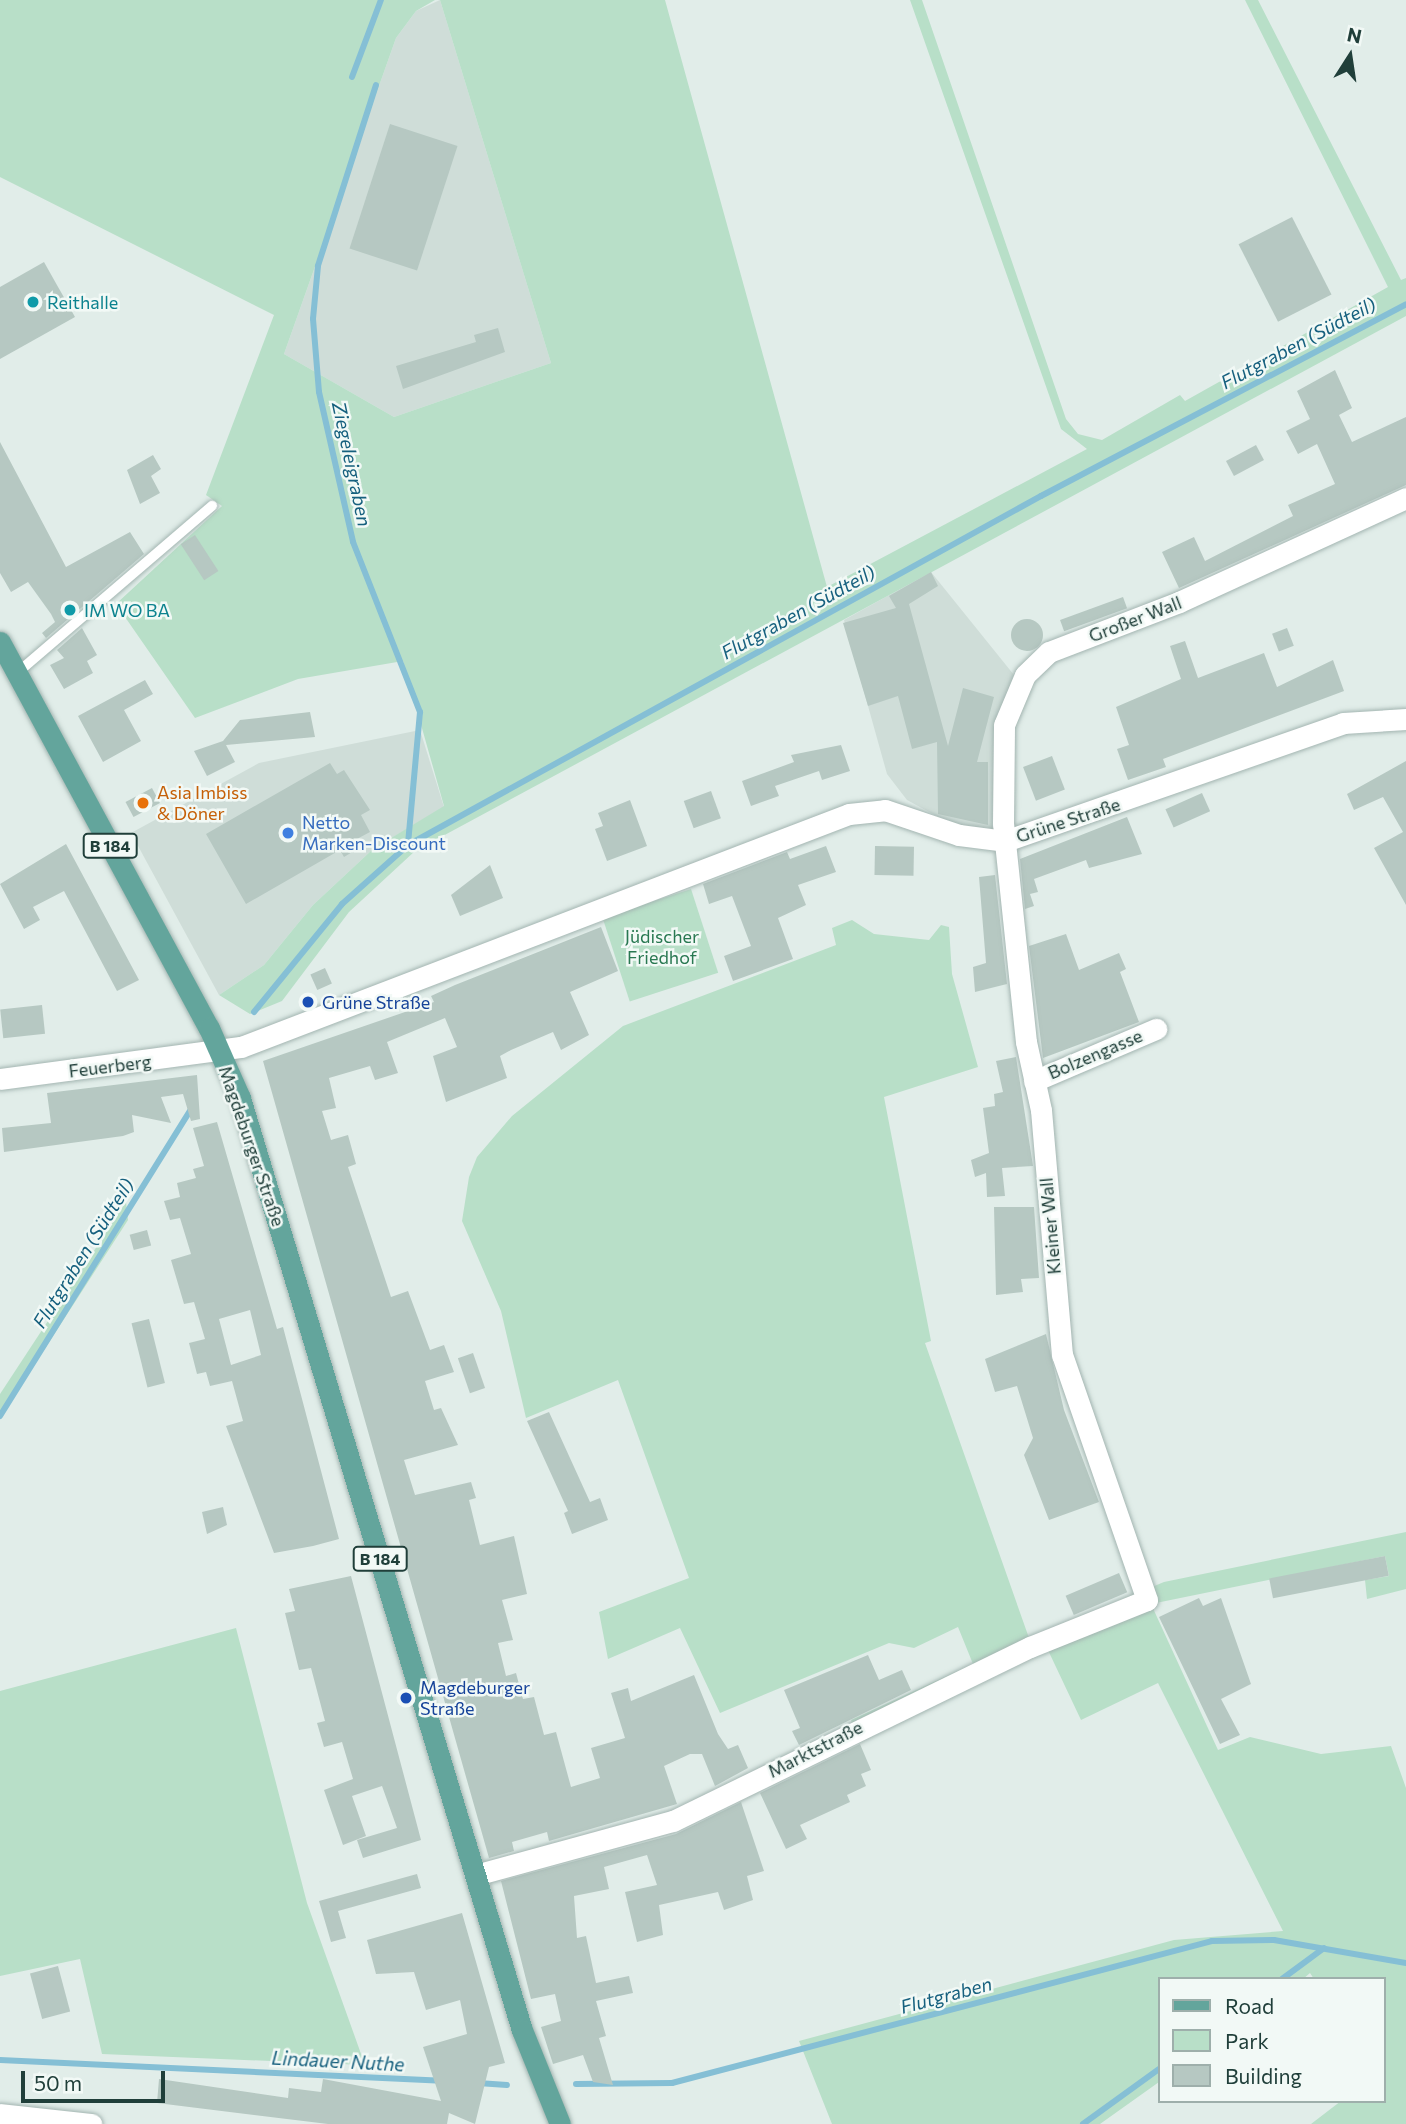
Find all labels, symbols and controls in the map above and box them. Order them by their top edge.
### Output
north arrow [1315,21,1385,91]
text: N [1345,22,1364,48]
place label: Reithalle [47,291,118,313]
water label: Flutgraben (Südteil) [1217,292,1379,394]
marker: Reithalle [25,294,41,310]
water label: Ziegeleigraben [328,399,376,529]
water label: Flutgraben (Südteil) [717,560,879,664]
street label: Großer Wall [1086,591,1184,647]
place label: IM WO BA [84,599,170,621]
marker: IM WO BA [62,602,78,618]
place label: Asia Imbiss & Döner [157,782,247,824]
street label: Grüne Straße [1013,793,1123,847]
marker: Asia Imbiss & Döner [135,795,151,811]
place label: Netto Marken-Discount [302,812,446,854]
marker: Netto Marken-Discount [280,825,296,841]
road number: B 184 [82,834,138,859]
park label: Jüdischer Friedhof [625,926,699,968]
place label: Grüne Straße [322,991,430,1013]
marker: Grüne Straße [300,994,316,1010]
street label: Bolzengasse [1044,1024,1146,1084]
street label: Feuerberg [67,1050,153,1082]
street label: Magdeburger Straße [214,1063,290,1229]
water label: Flutgraben (Südteil) [28,1174,138,1332]
street label: Kleiner Wall [1035,1177,1065,1275]
road number: B 184 [352,1546,408,1572]
place label: Magdeburger Straße [420,1677,530,1720]
marker: Magdeburger Straße [398,1690,414,1706]
street label: Marktstraße [764,1716,866,1782]
water label: Flutgraben [898,1972,994,2018]
legend [1158,1977,1385,2103]
text: Road [1225,1993,1274,2018]
text: Park [1225,2028,1269,2053]
water label: Lindauer Nuthe [271,2046,405,2076]
scale bar [24,2058,168,2102]
text: Building [1225,2063,1302,2088]
text: 50 m [34,2070,82,2095]

